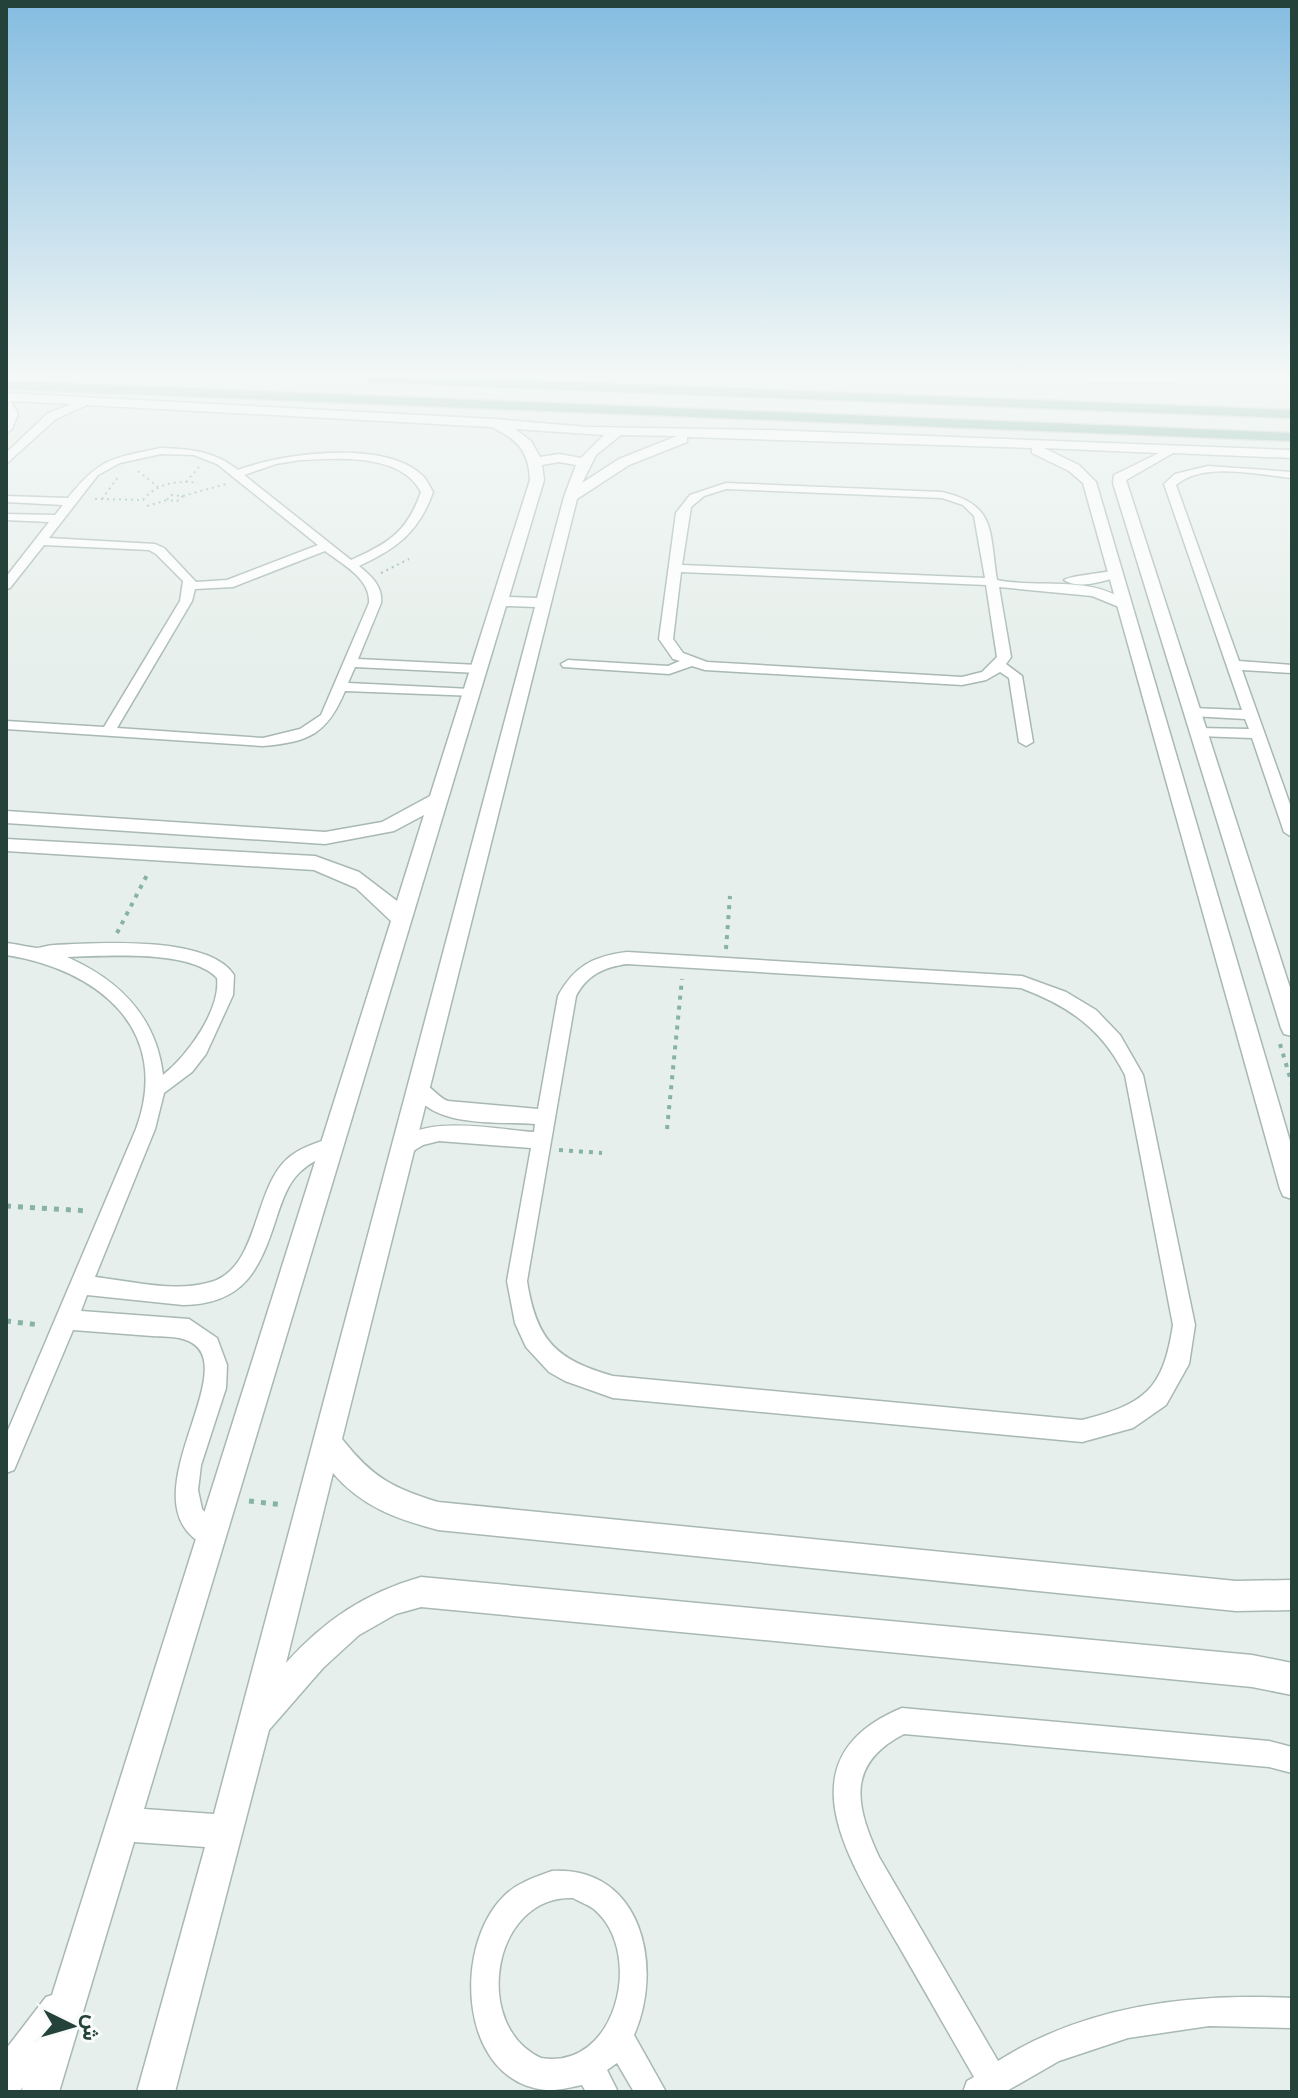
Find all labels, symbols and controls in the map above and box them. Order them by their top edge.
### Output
north arrow [32,1986,112,2066]
text: ش [77,2013,106,2042]

